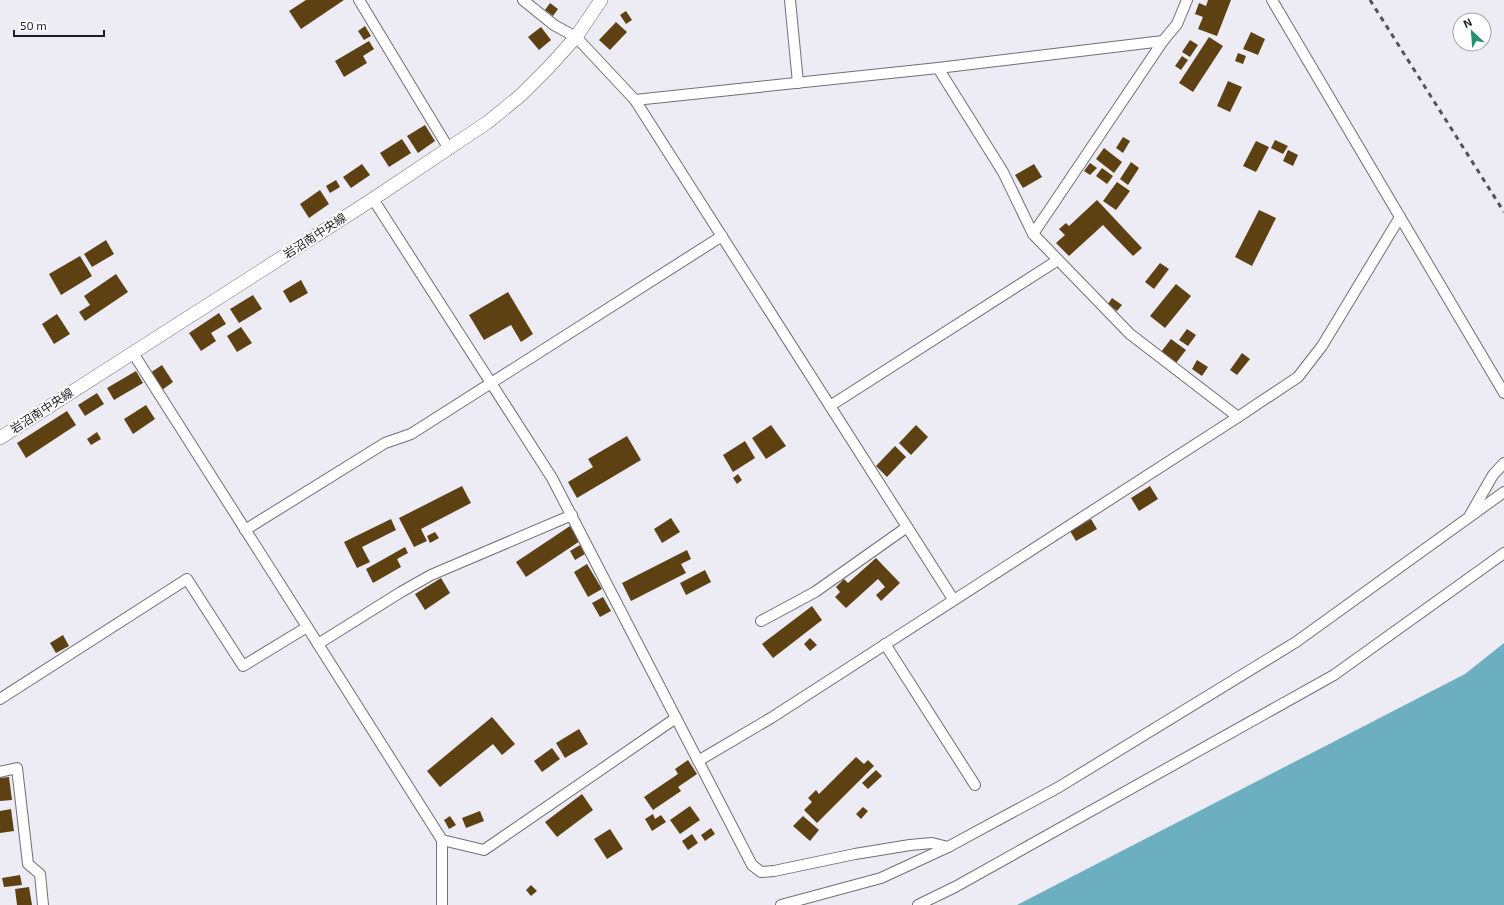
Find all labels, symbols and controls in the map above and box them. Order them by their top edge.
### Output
scale bar [14,12,104,38]
north arrow [1452,12,1492,52]
text: N [1461,15,1474,30]
text: 50 m [20,18,47,32]
street label: 岩沼南中央線 [280,210,348,261]
street label: 岩沼南中央線 [7,385,75,436]

